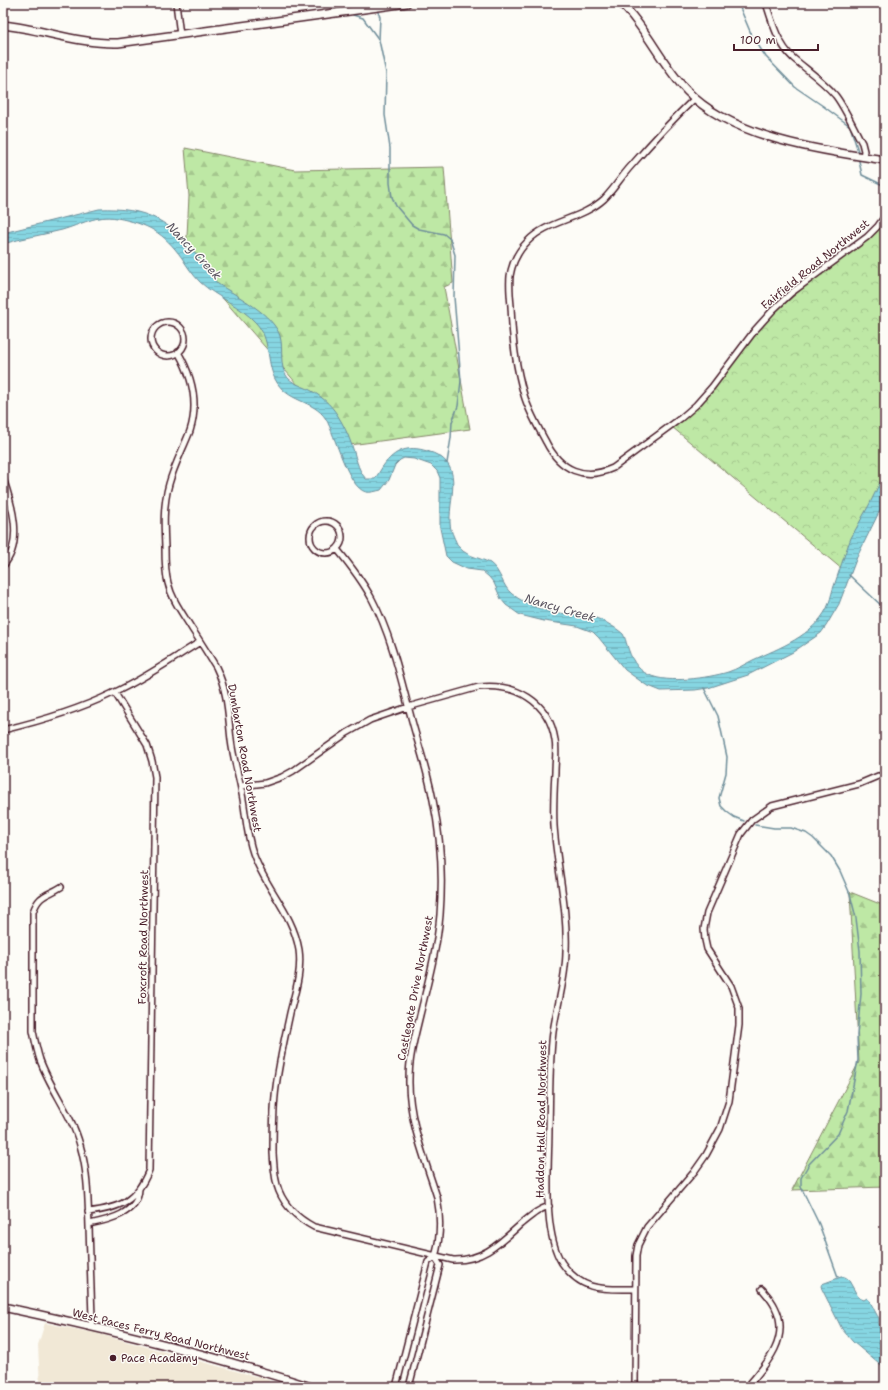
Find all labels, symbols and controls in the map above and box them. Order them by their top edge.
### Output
scale bar [734,26,818,52]
text: 100 m [740,32,776,48]
street label: Fairfield Road Northwest [758,216,873,313]
water label: Nancy Creek [163,219,225,283]
water label: Nancy Creek [523,590,598,626]
street label: Dumbarton Road Northwest [224,683,265,834]
street label: Foxcroft Road Northwest [135,869,152,1005]
street label: Castlegate Drive Northwest [394,914,437,1062]
street label: Haddon Hall Road Northwest [533,1039,550,1198]
street label: West Paces Ferry Road Northwest [70,1305,251,1364]
place label: Pace Academy [121,1351,198,1366]
marker: Pace Academy [108,1353,118,1363]

